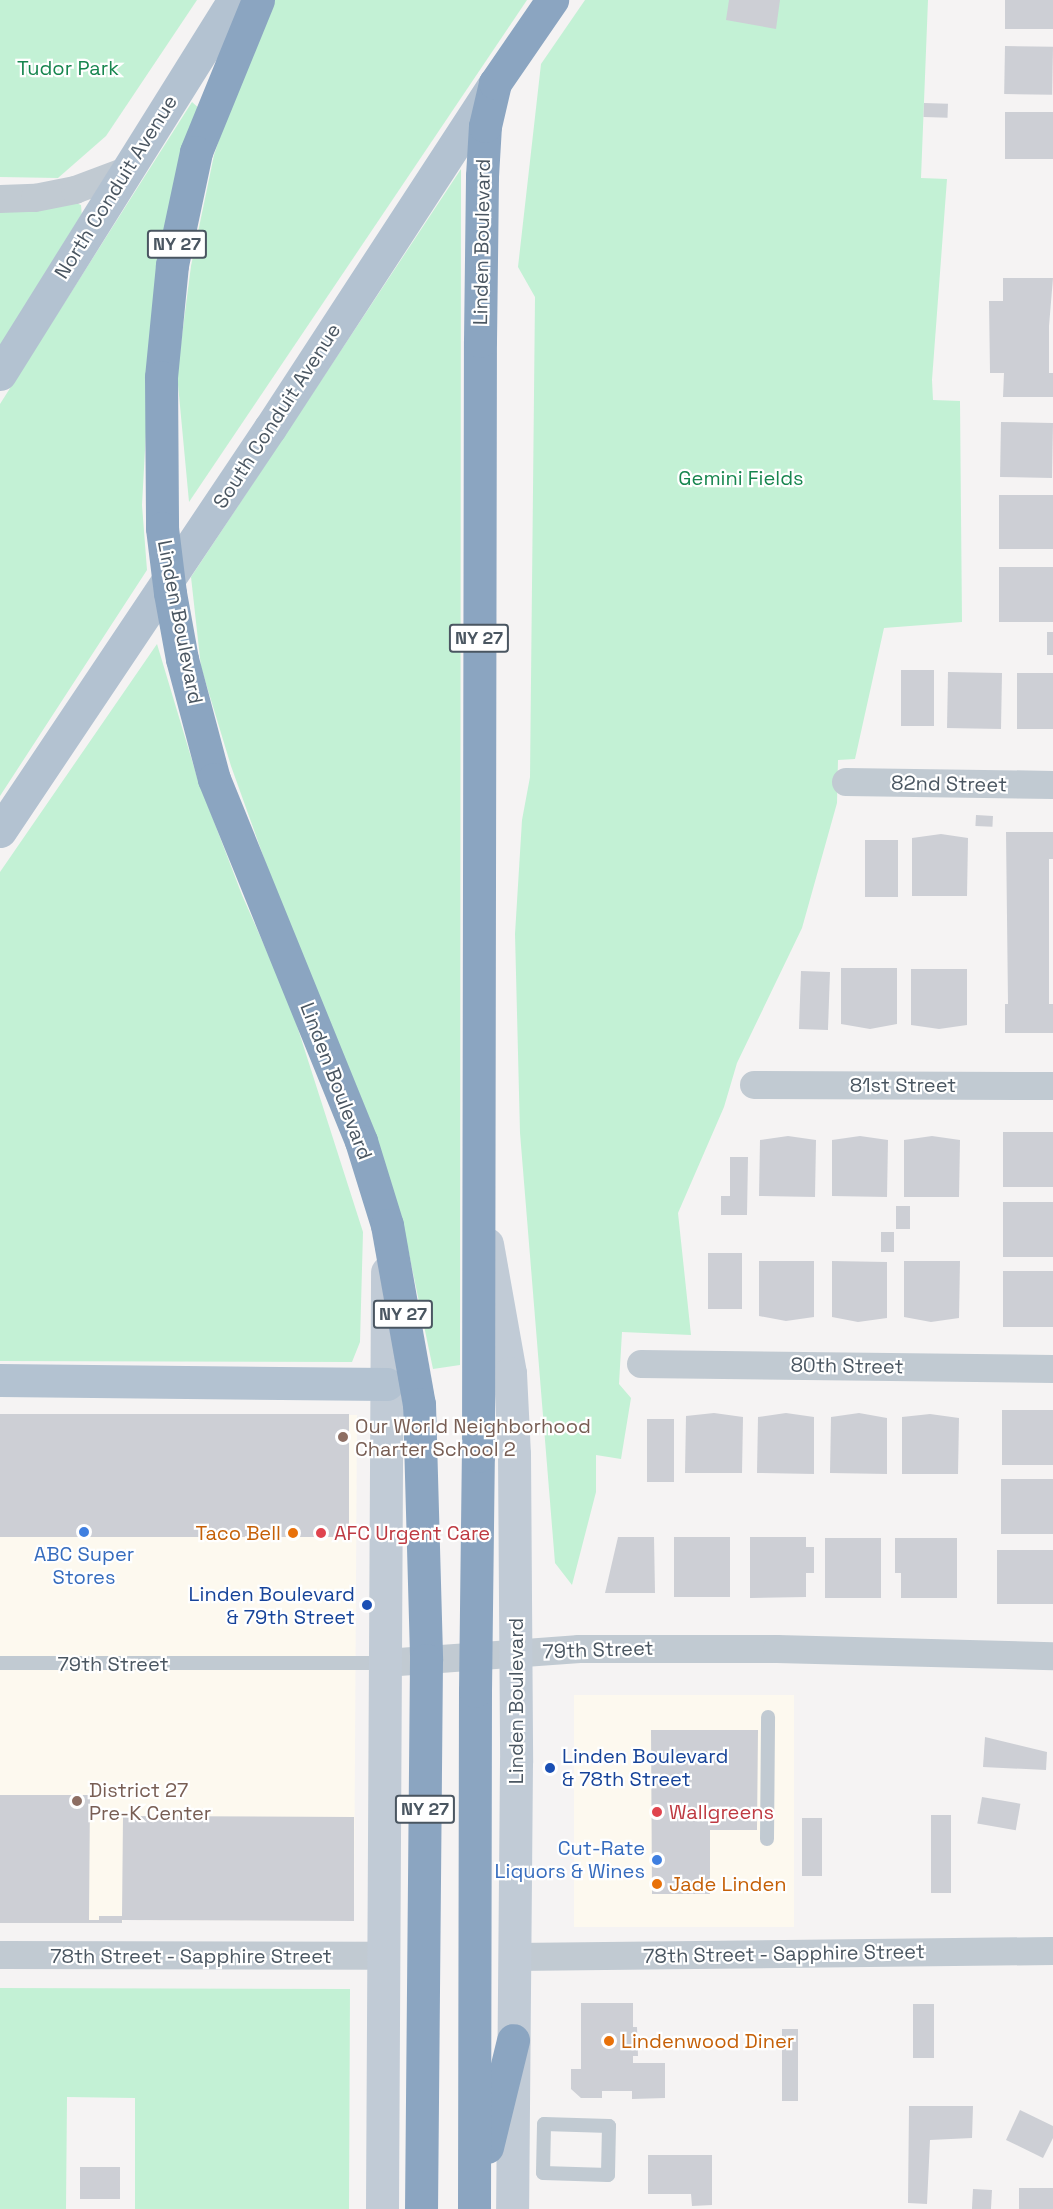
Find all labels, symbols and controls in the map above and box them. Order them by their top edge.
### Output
park label: Tudor Park [17,56,119,80]
street label: North Conduit Avenue [50,91,182,283]
street label: Linden Boulevard [469,159,495,325]
road number: NY 27 [146,229,208,259]
street label: South Conduit Avenue [208,319,346,513]
park label: Gemini Fields [678,466,804,490]
street label: Linden Boulevard [152,538,208,706]
road number: NY 27 [448,623,510,653]
street label: 82nd Street [891,771,1007,797]
street label: Linden Boulevard [295,999,377,1163]
street label: 81st Street [850,1073,956,1097]
road number: NY 27 [372,1299,434,1329]
street label: 80th Street [790,1353,904,1379]
place label: Our World Neighborhood Charter School 2 [355,1414,591,1461]
marker: Our World Neighborhood Charter School 2 [336,1430,350,1444]
place label: Taco Bell [195,1521,281,1545]
place label: AFC Urgent Care [334,1521,490,1545]
marker: AFC Urgent Care [312,1524,330,1542]
marker: ABC Super Stores [77,1525,91,1539]
marker: Taco Bell [286,1526,300,1540]
place label: ABC Super Stores [34,1542,134,1589]
place label: Linden Boulevard & 79th Street [189,1582,355,1629]
marker: Linden Boulevard & 79th Street [360,1598,374,1612]
street label: Linden Boulevard [504,1618,528,1784]
street label: 79th Street [542,1636,654,1664]
street label: 79th Street [57,1652,169,1676]
place label: Linden Boulevard & 78th Street [562,1744,728,1791]
marker: Linden Boulevard & 78th Street [543,1761,557,1775]
place label: District 27 Pre-K Center [89,1778,211,1825]
marker: District 27 Pre-K Center [70,1794,84,1808]
road number: NY 27 [394,1794,456,1824]
place label: Wallgreens [669,1800,774,1824]
marker: Wallgreens [650,1805,664,1819]
place label: Cut-Rate Liquors & Wines [494,1836,645,1883]
marker: Cut-Rate Liquors & Wines [650,1853,664,1867]
place label: Jade Linden [669,1872,787,1896]
marker: Jade Linden [650,1877,664,1891]
street label: 78th Street - Sapphire Street [642,1940,926,1968]
street label: 78th Street - Sapphire Street [50,1944,332,1968]
place label: Lindenwood Diner [621,2029,794,2053]
marker: Lindenwood Diner [602,2034,616,2048]

